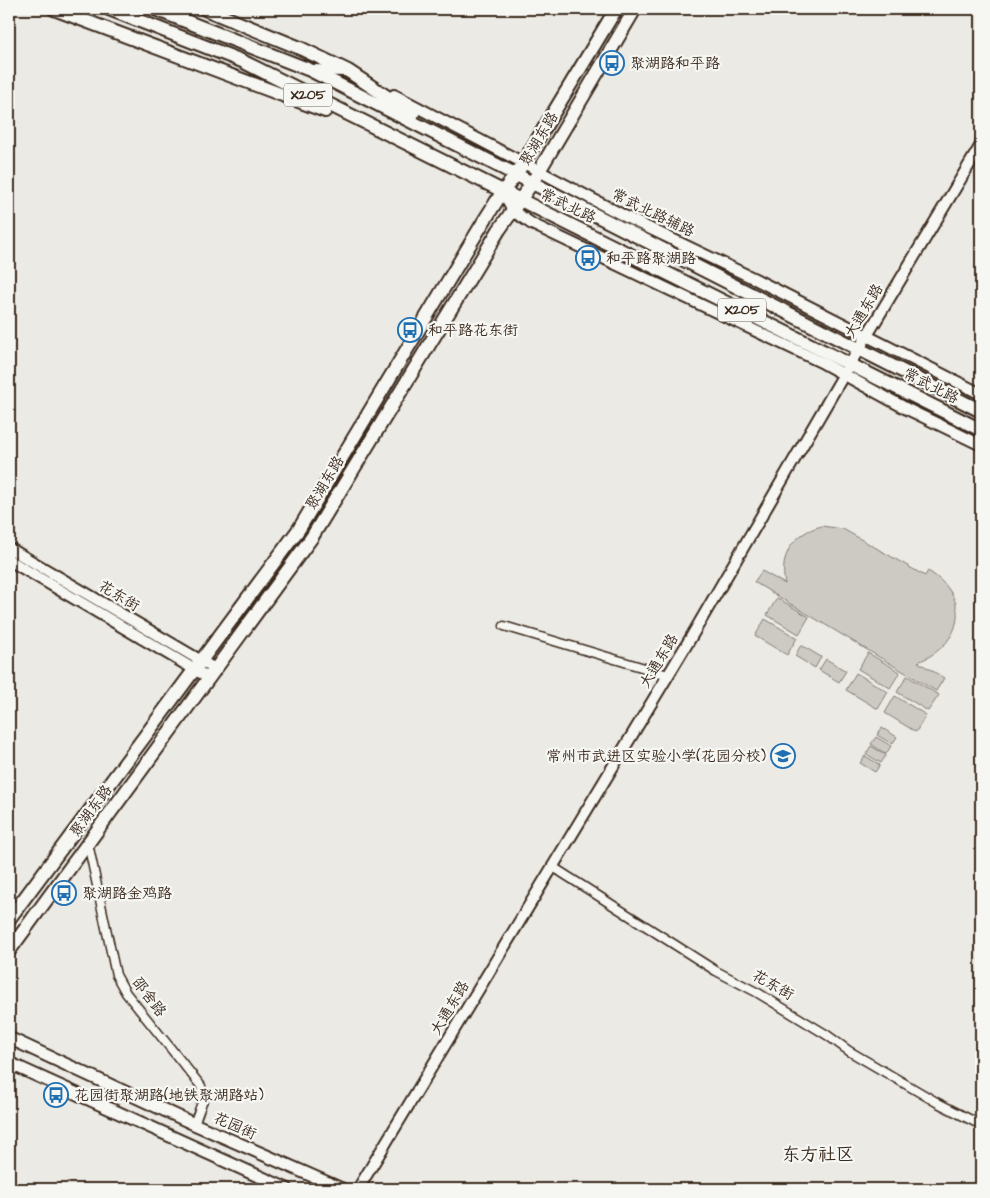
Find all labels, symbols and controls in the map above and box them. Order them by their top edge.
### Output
bus stop icon: 聚湖路和平路 [599,50,625,76]
place label: 聚湖路和平路 [630,53,720,74]
road number: X205 [284,84,332,106]
street label: 聚湖东路 [515,108,563,170]
street label: 常武北路 [536,183,600,229]
street label: 常武北路辅路 [608,184,698,242]
bus stop icon: 和平路聚湖路 [575,245,601,271]
place label: 和平路聚湖路 [606,248,696,269]
street label: 大通东路 [840,280,888,342]
road number: X205 [718,298,766,322]
bus stop icon: 和平路花东街 [397,317,423,343]
place label: 和平路花东街 [428,320,518,341]
street label: 常武北路 [899,363,963,409]
street label: 聚湖东路 [301,452,349,514]
street label: 花东街 [94,575,144,617]
street label: 大通东路 [635,630,683,692]
school or university icon: 常州市武进区实验小学(花园分校) [770,743,796,769]
place label: 常州市武进区实验小学(花园分校) [546,746,766,767]
street label: 聚湖东路 [65,781,117,841]
bus stop icon: 聚湖路金鸡路 [51,880,77,906]
place label: 聚湖路金鸡路 [82,883,172,904]
street label: 花东街 [748,965,798,1005]
street label: 邵舍路 [127,973,171,1021]
street label: 大通东路 [426,977,474,1039]
bus stop icon: 花园街聚湖路(地铁聚湖路站) [43,1082,69,1108]
place label: 花园街聚湖路(地铁聚湖路站) [74,1085,264,1106]
street label: 花园街 [210,1107,260,1145]
district label: 东方社区 [782,1142,854,1167]

